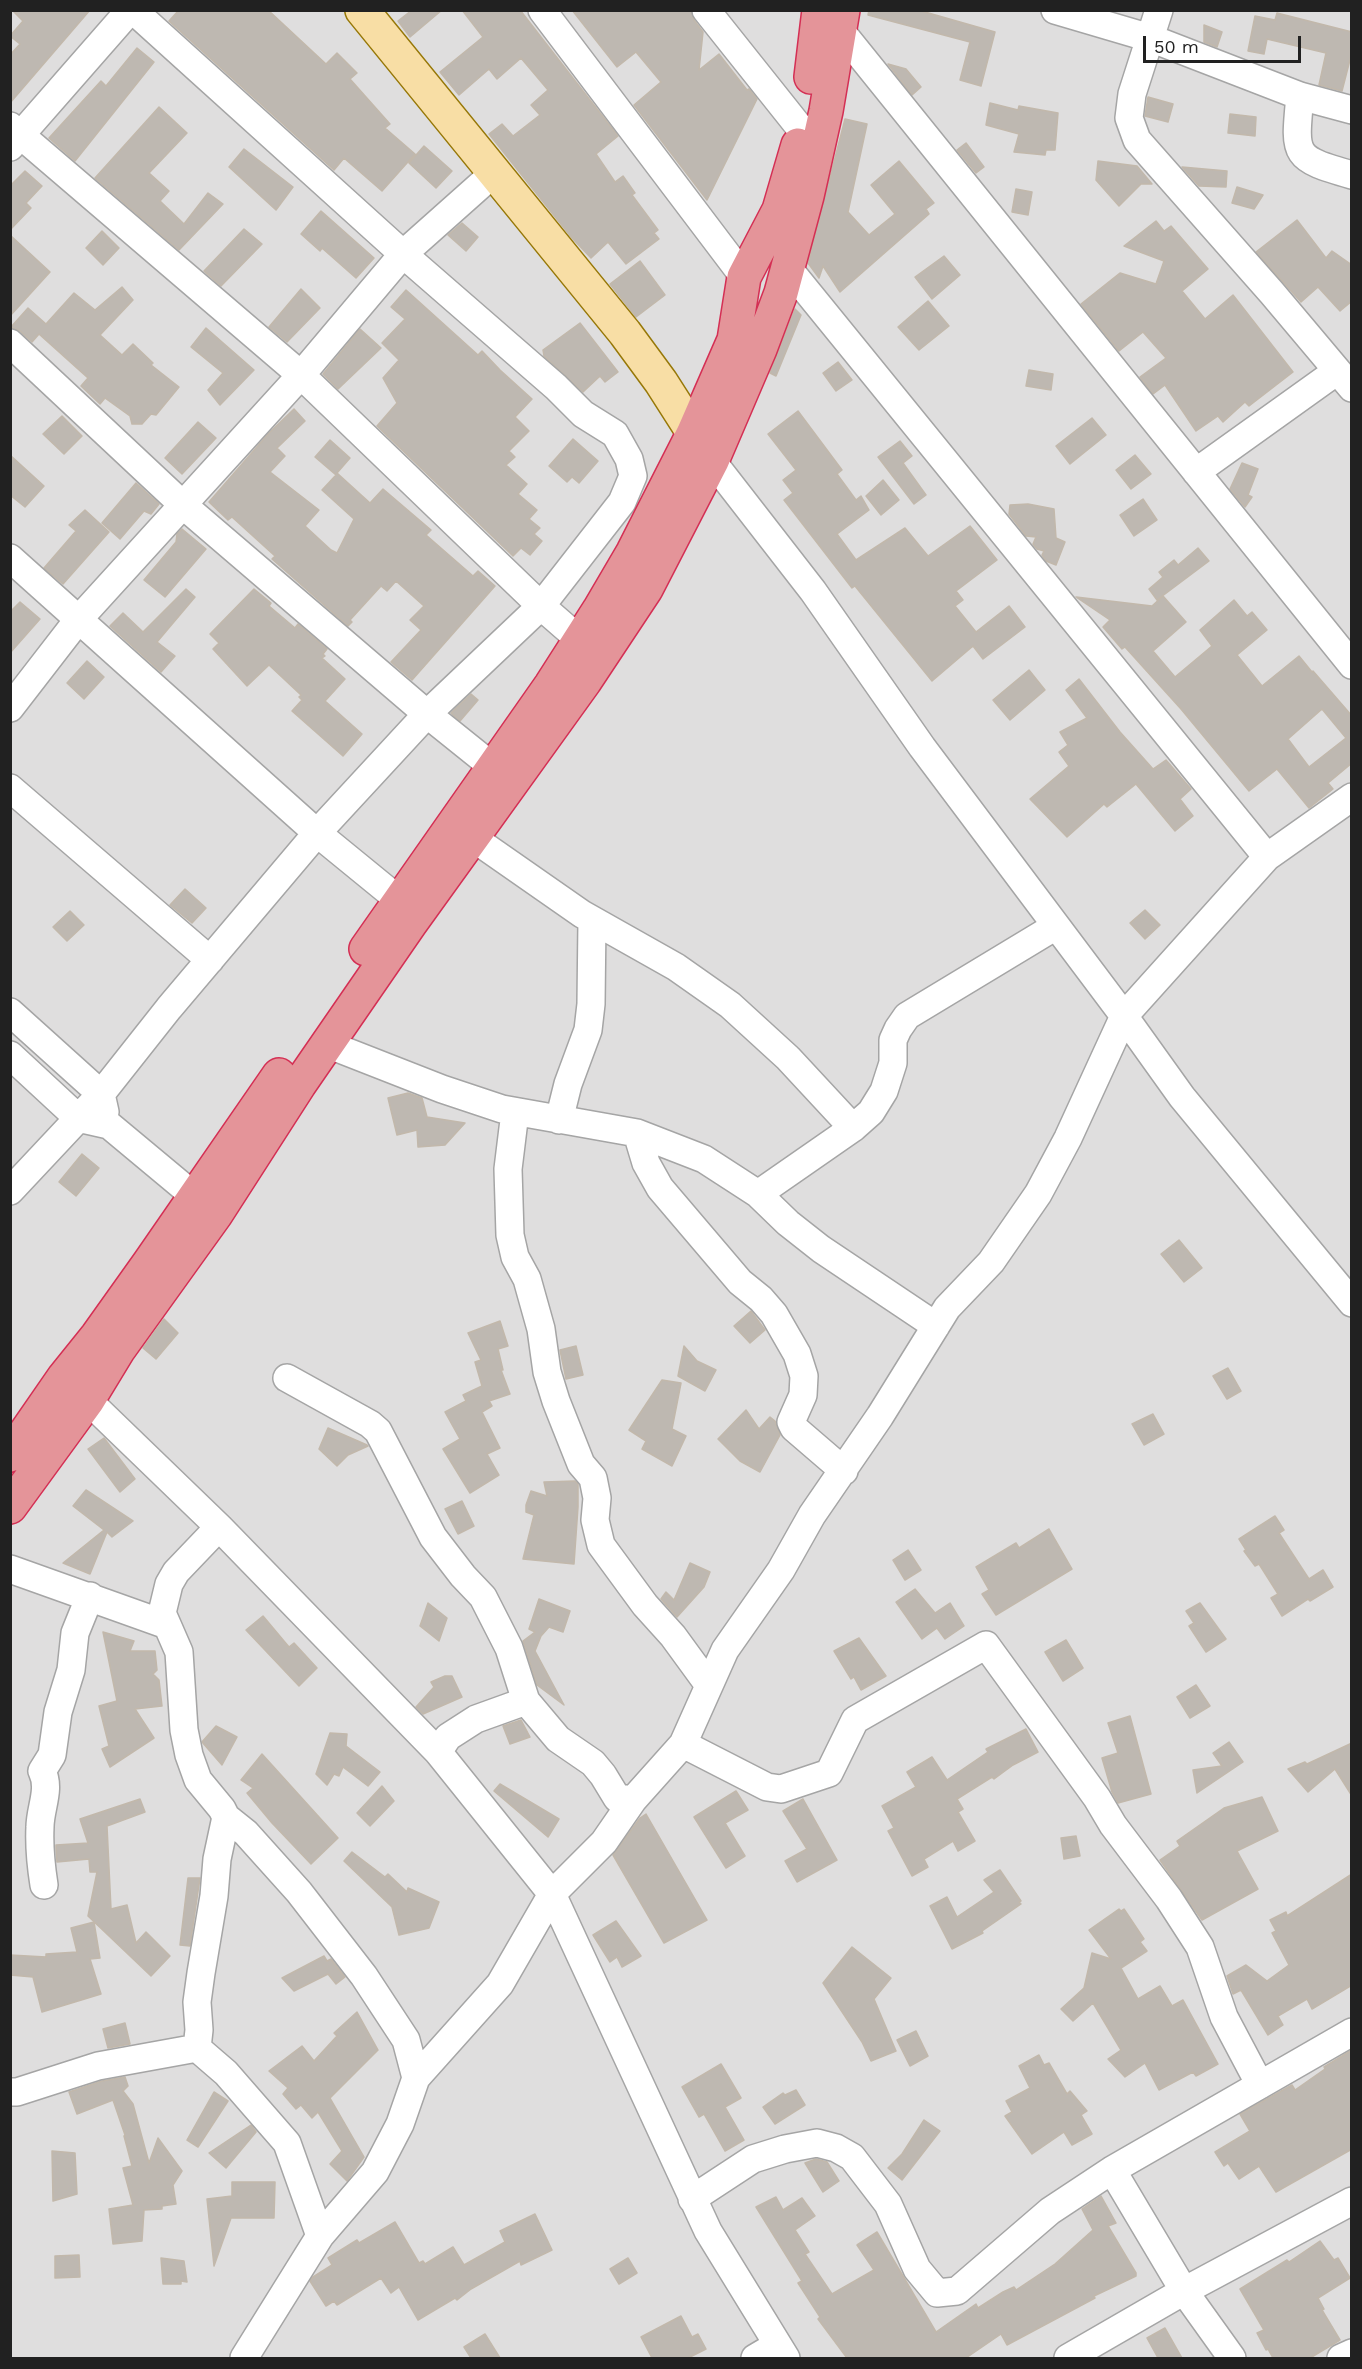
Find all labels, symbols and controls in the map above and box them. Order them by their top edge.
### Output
scale bar [1146,24,1304,62]
text: 50 m [1154,36,1199,57]

